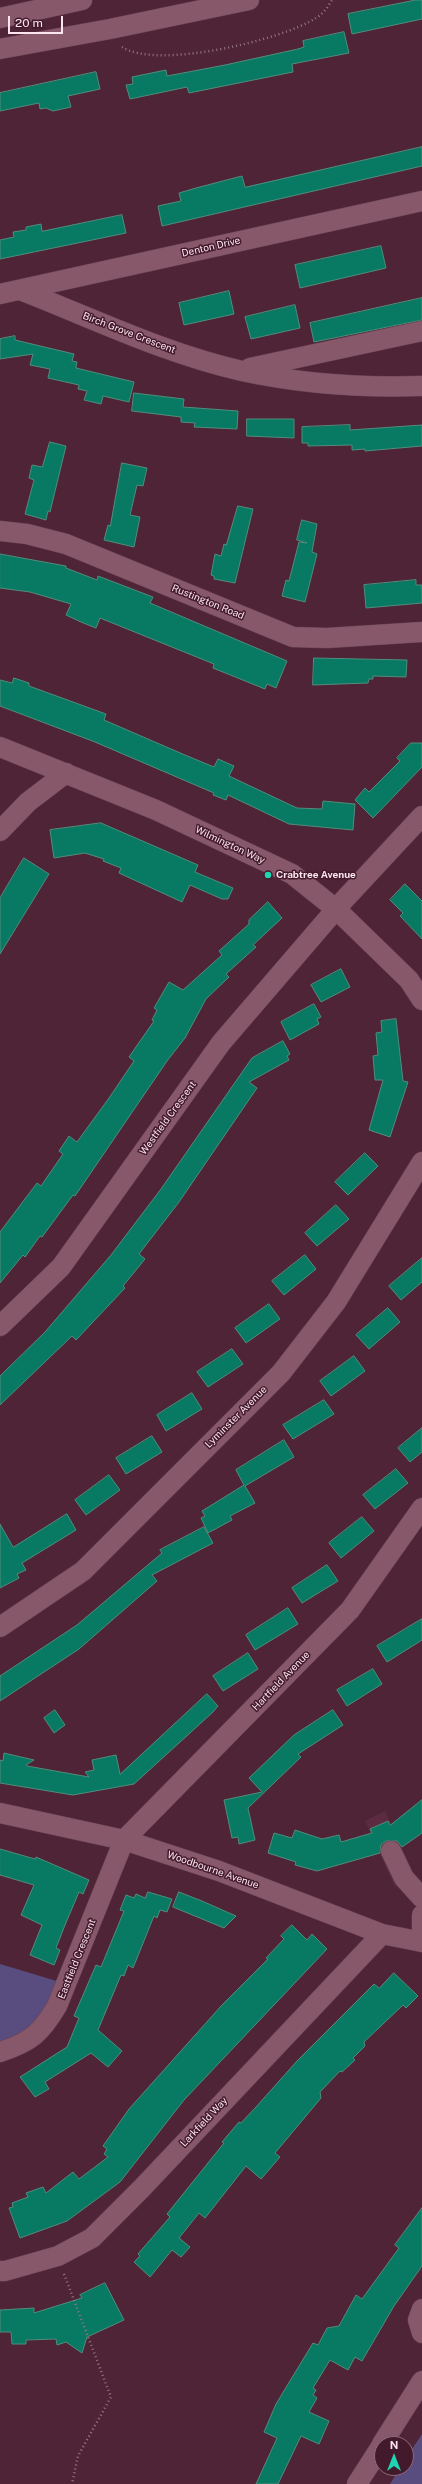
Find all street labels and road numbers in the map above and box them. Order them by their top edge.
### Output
street label: Denton Drive [181,234,241,260]
street label: Birch Grove Crescent [81,310,177,356]
street label: Rustington Road [170,582,246,622]
street label: Wilmington Way [193,824,267,866]
street label: Westfield Crescent [137,1079,199,1157]
street label: Lyminster Avenue [203,1384,269,1450]
street label: Hartfield Avenue [250,1649,312,1713]
street label: Woodbourne Avenue [166,1849,260,1891]
street label: Eastfield Crescent [55,1917,99,2001]
street label: Larkfield Way [178,2095,230,2149]

